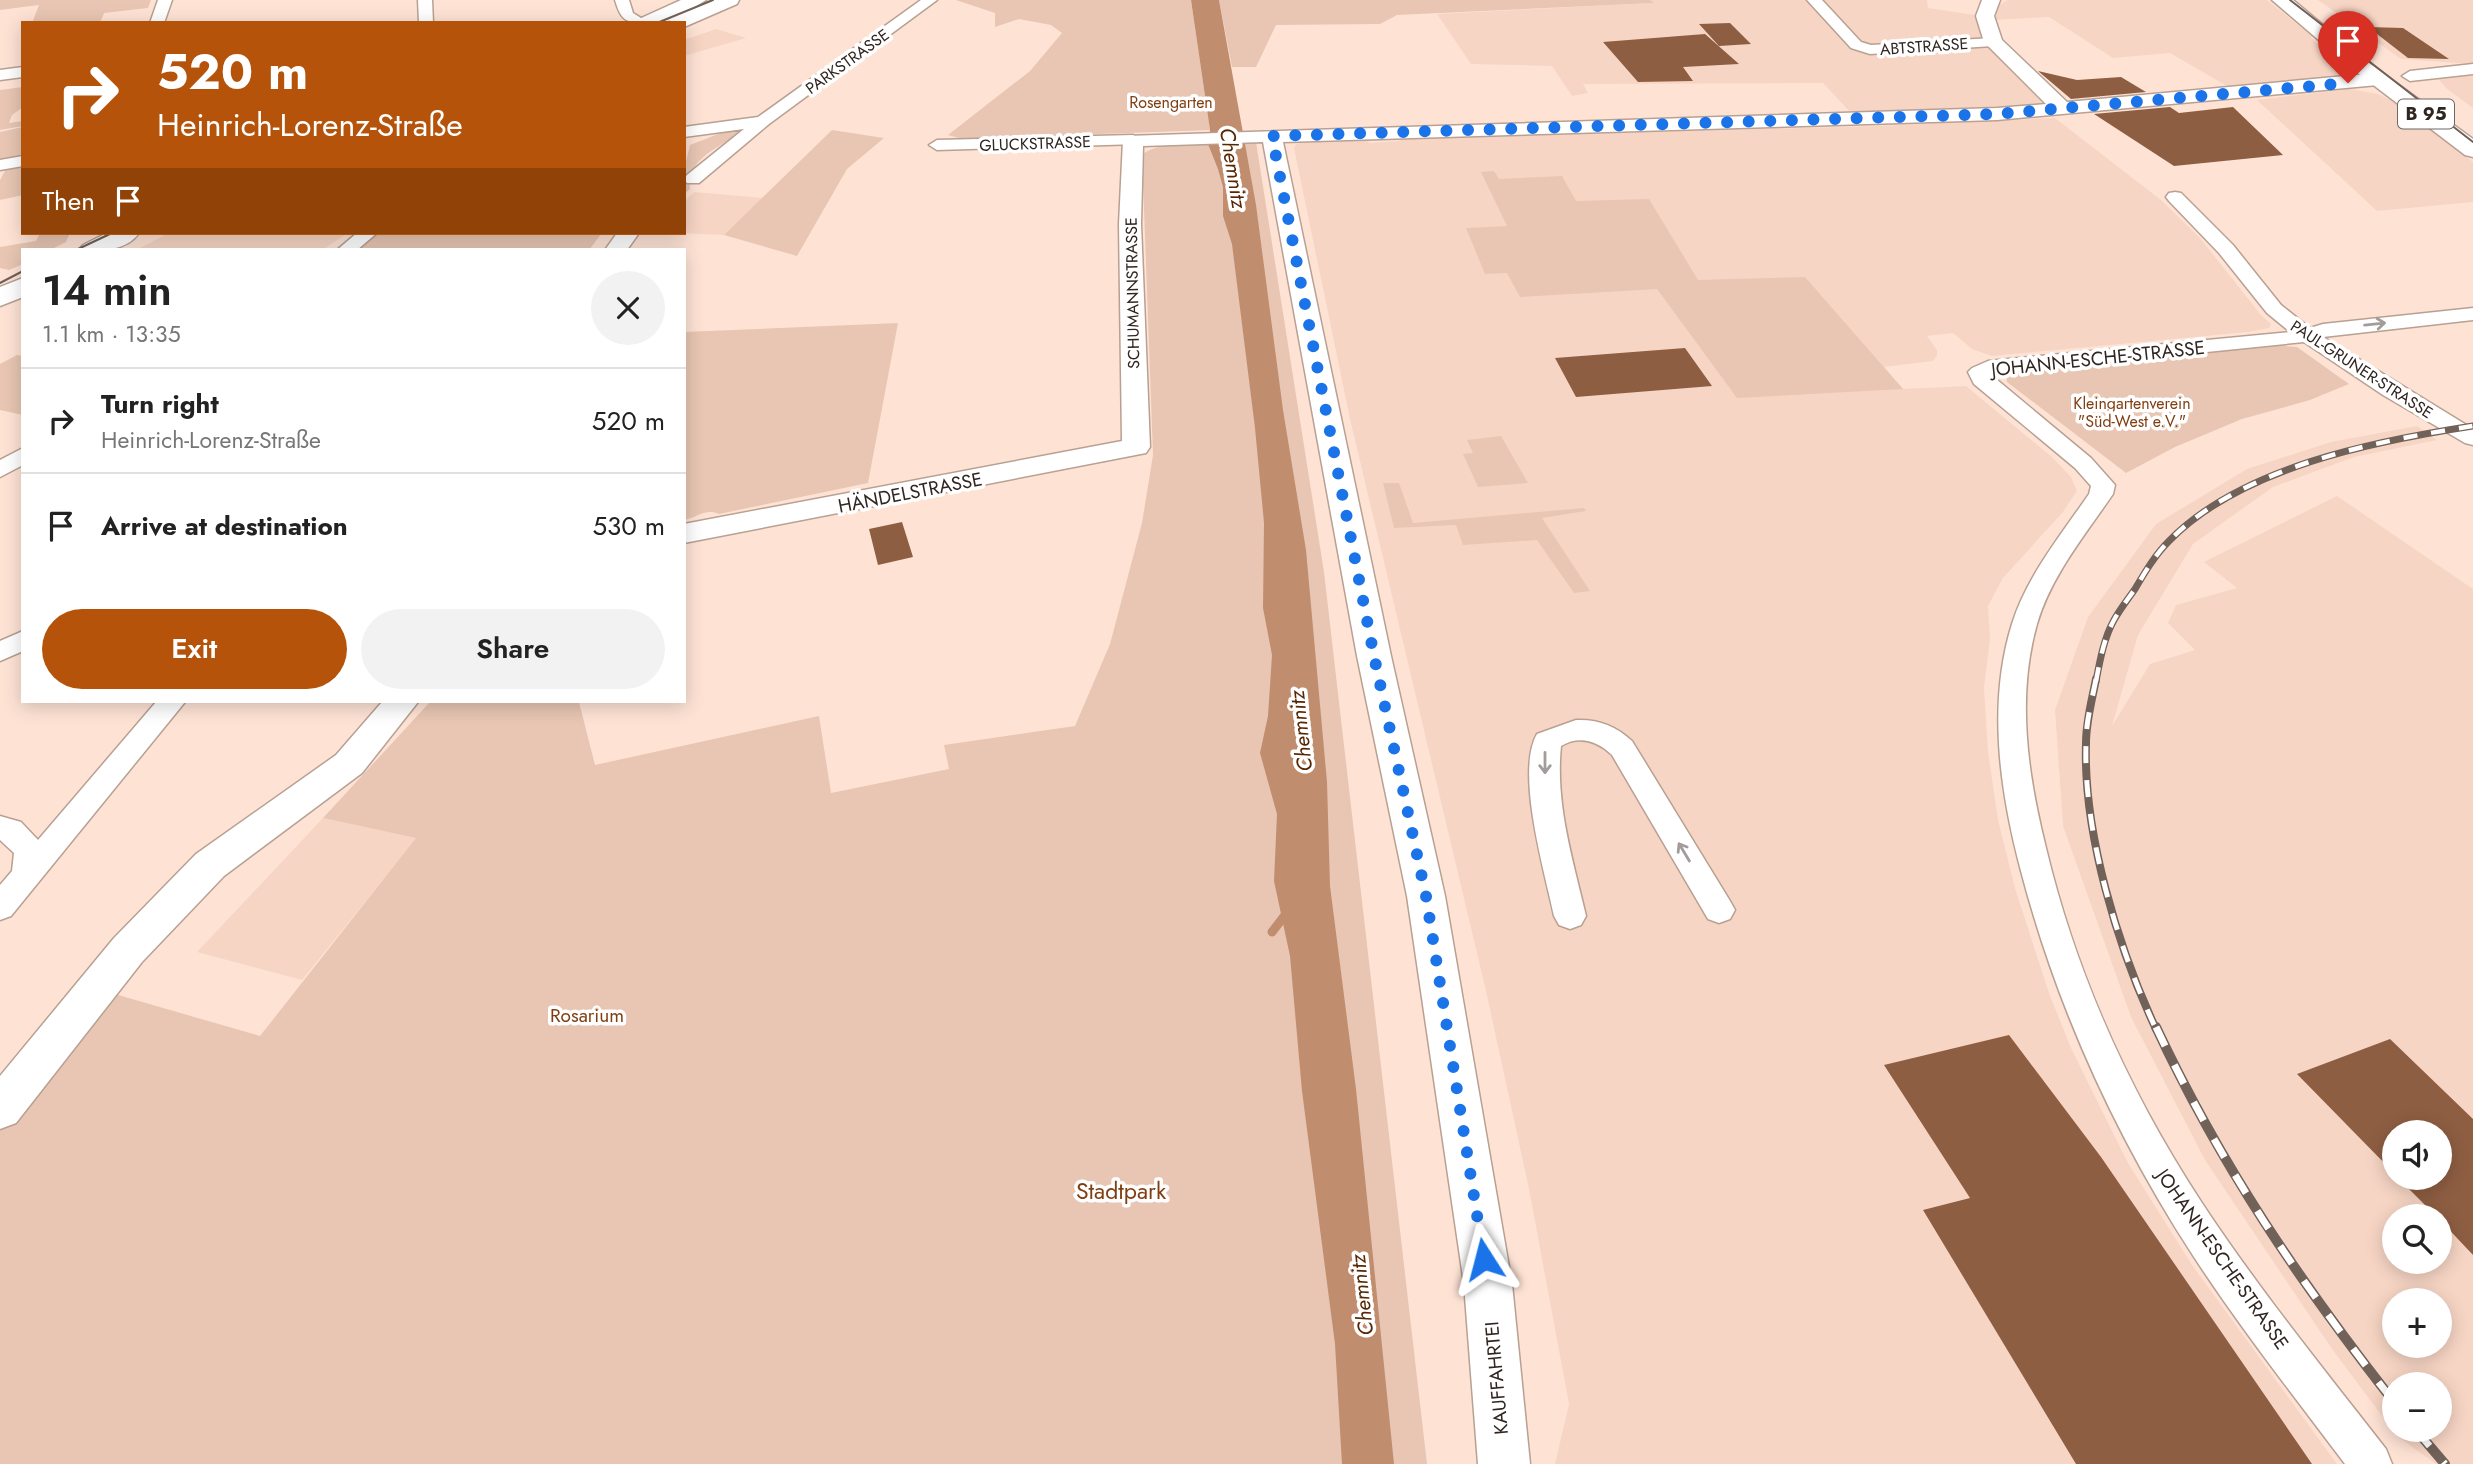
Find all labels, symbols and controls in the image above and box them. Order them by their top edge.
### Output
pin [2318,11,2378,83]
icon: arrive [2329,22,2367,60]
street label: PARKSTRASSE [801,23,894,100]
street label: ABTSTRASSE [1879,32,1969,61]
text: 520 m [157,37,308,107]
icon: right [42,49,133,140]
park label: Rosengarten [1129,91,1213,114]
road number: B 95 [2398,100,2454,128]
text: Heinrich-Lorenz-Straße [157,102,463,148]
water label: Chemnitz [1212,126,1254,212]
street label: GLUCKSTRASSE [979,130,1091,157]
text: Then [42,182,95,220]
icon: arrive [109,182,147,220]
street label: SCHUMANNSTRASSE [1120,217,1145,369]
text: 14 min [42,260,172,321]
button: close [591,271,665,345]
street label: PAUL-GRUNER-STRASSE [2286,315,2437,424]
text: 1.1 km · 13:35 [42,317,181,351]
one-way arrow [2363,318,2385,331]
street label: JOHANN-ESCHE-STRASSE [1987,334,2206,383]
text: Turn right [101,385,219,423]
park label: Kleingartenverein "Süd-West e.V." [2073,392,2191,433]
icon: right [42,402,80,440]
text: 520 m [592,402,665,440]
text: Heinrich-Lorenz-Straße [101,423,321,457]
street label: HÄNDELSTRASSE [836,465,985,520]
icon: arrive [42,507,80,545]
text: Arrive at destination [101,507,348,545]
text: 530 m [592,507,665,545]
button: Exit [42,609,347,689]
button: Share [361,609,665,689]
water label: Chemnitz [1282,687,1320,773]
one-way arrow [1538,752,1552,775]
one-way arrow [1676,843,1691,862]
park label: Rosarium [550,1002,624,1029]
map controls [2382,1120,2452,1442]
button: sound [2382,1120,2452,1190]
street label: JOHANN-ESCHE-STRASSE [2148,1161,2295,1355]
park label: Stadtpark [1076,1174,1167,1208]
button: search [2382,1204,2452,1274]
position arrow [1447,1222,1521,1296]
water label: Chemnitz [1343,1251,1381,1337]
button: + [2382,1288,2452,1358]
street label: KAUFFAHRTEI [1478,1320,1515,1436]
button: − [2382,1372,2452,1442]

